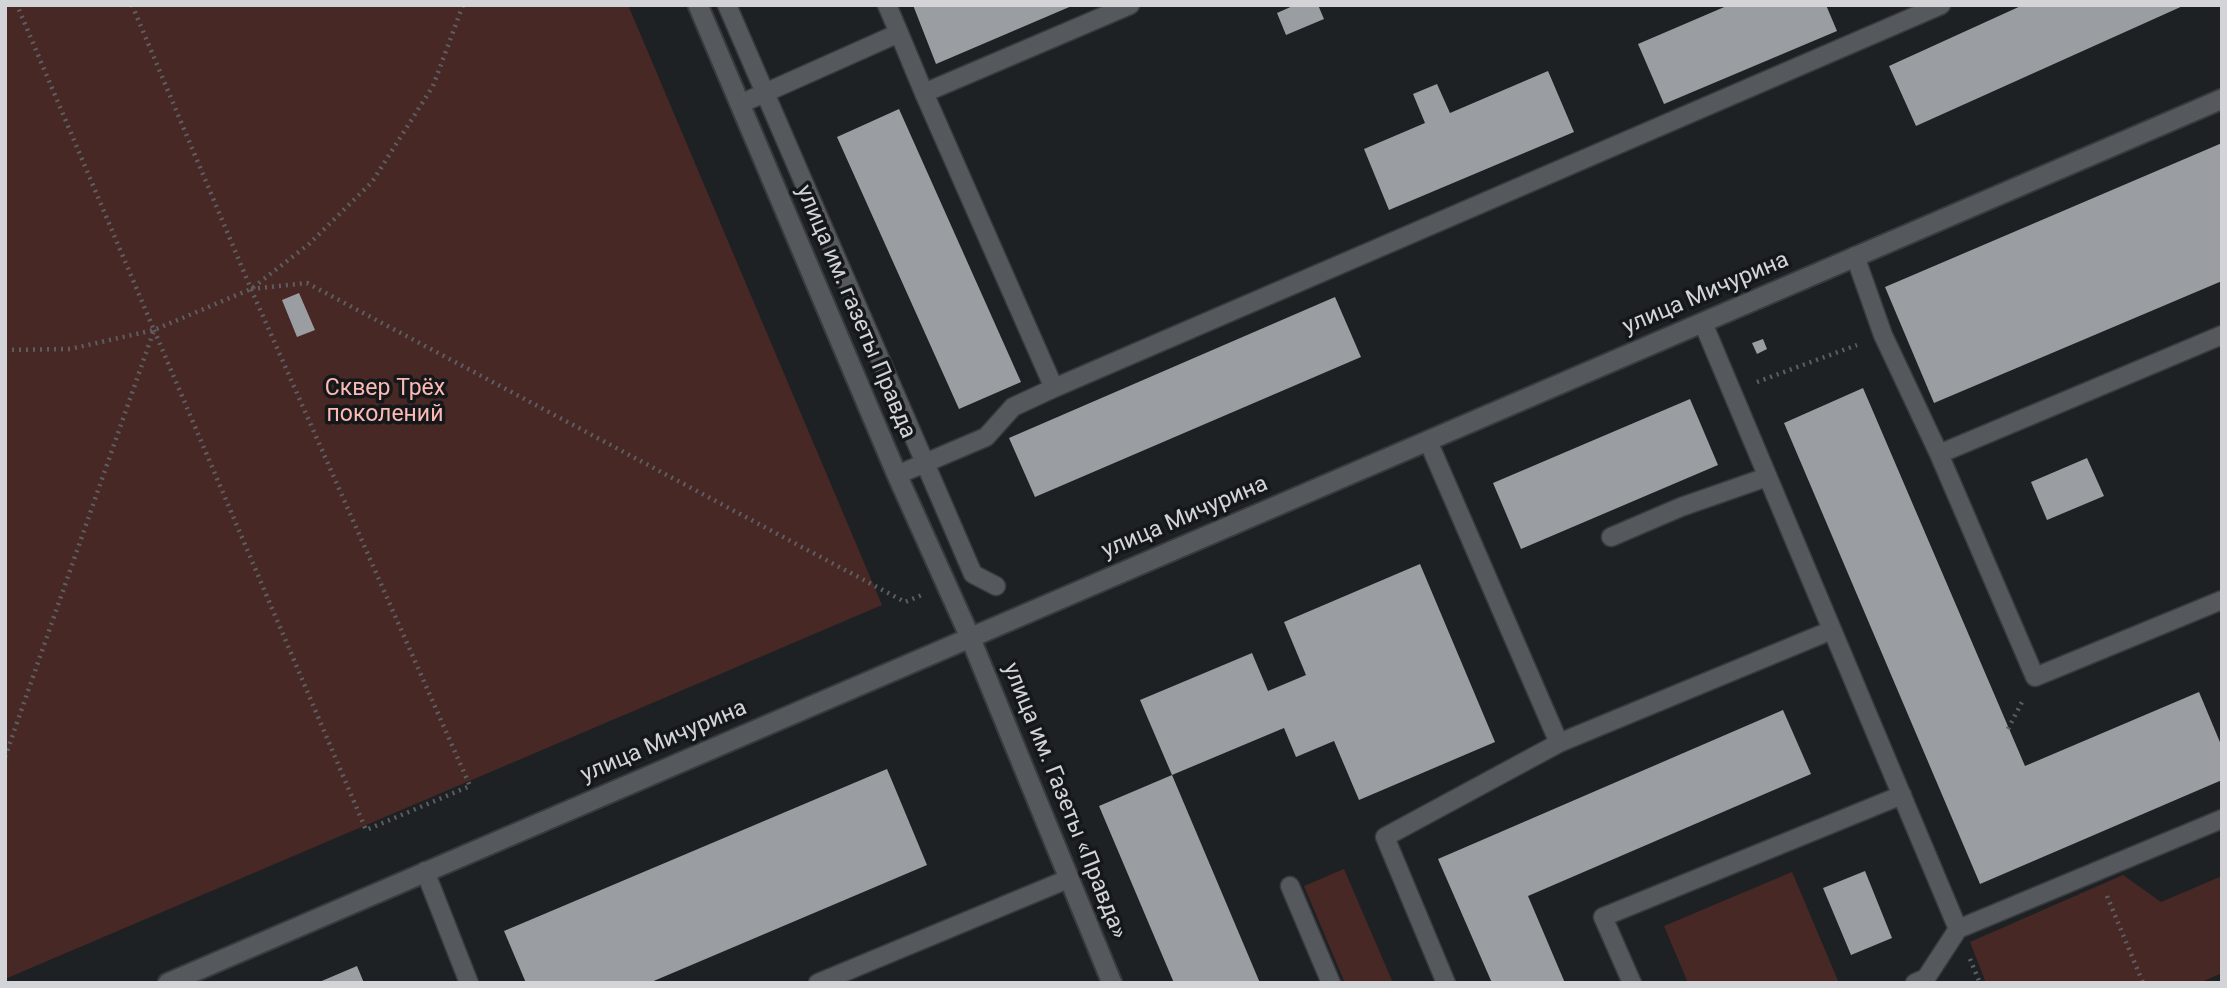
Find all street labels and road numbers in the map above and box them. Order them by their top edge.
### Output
street label: улица им. газеты Правда [789,181,921,443]
street label: улица Мичурина [1619,247,1793,341]
street label: улица Мичурина [1098,471,1272,565]
street label: улица им. Газеты «Правда» [996,659,1132,943]
street label: улица Мичурина [577,695,751,789]

